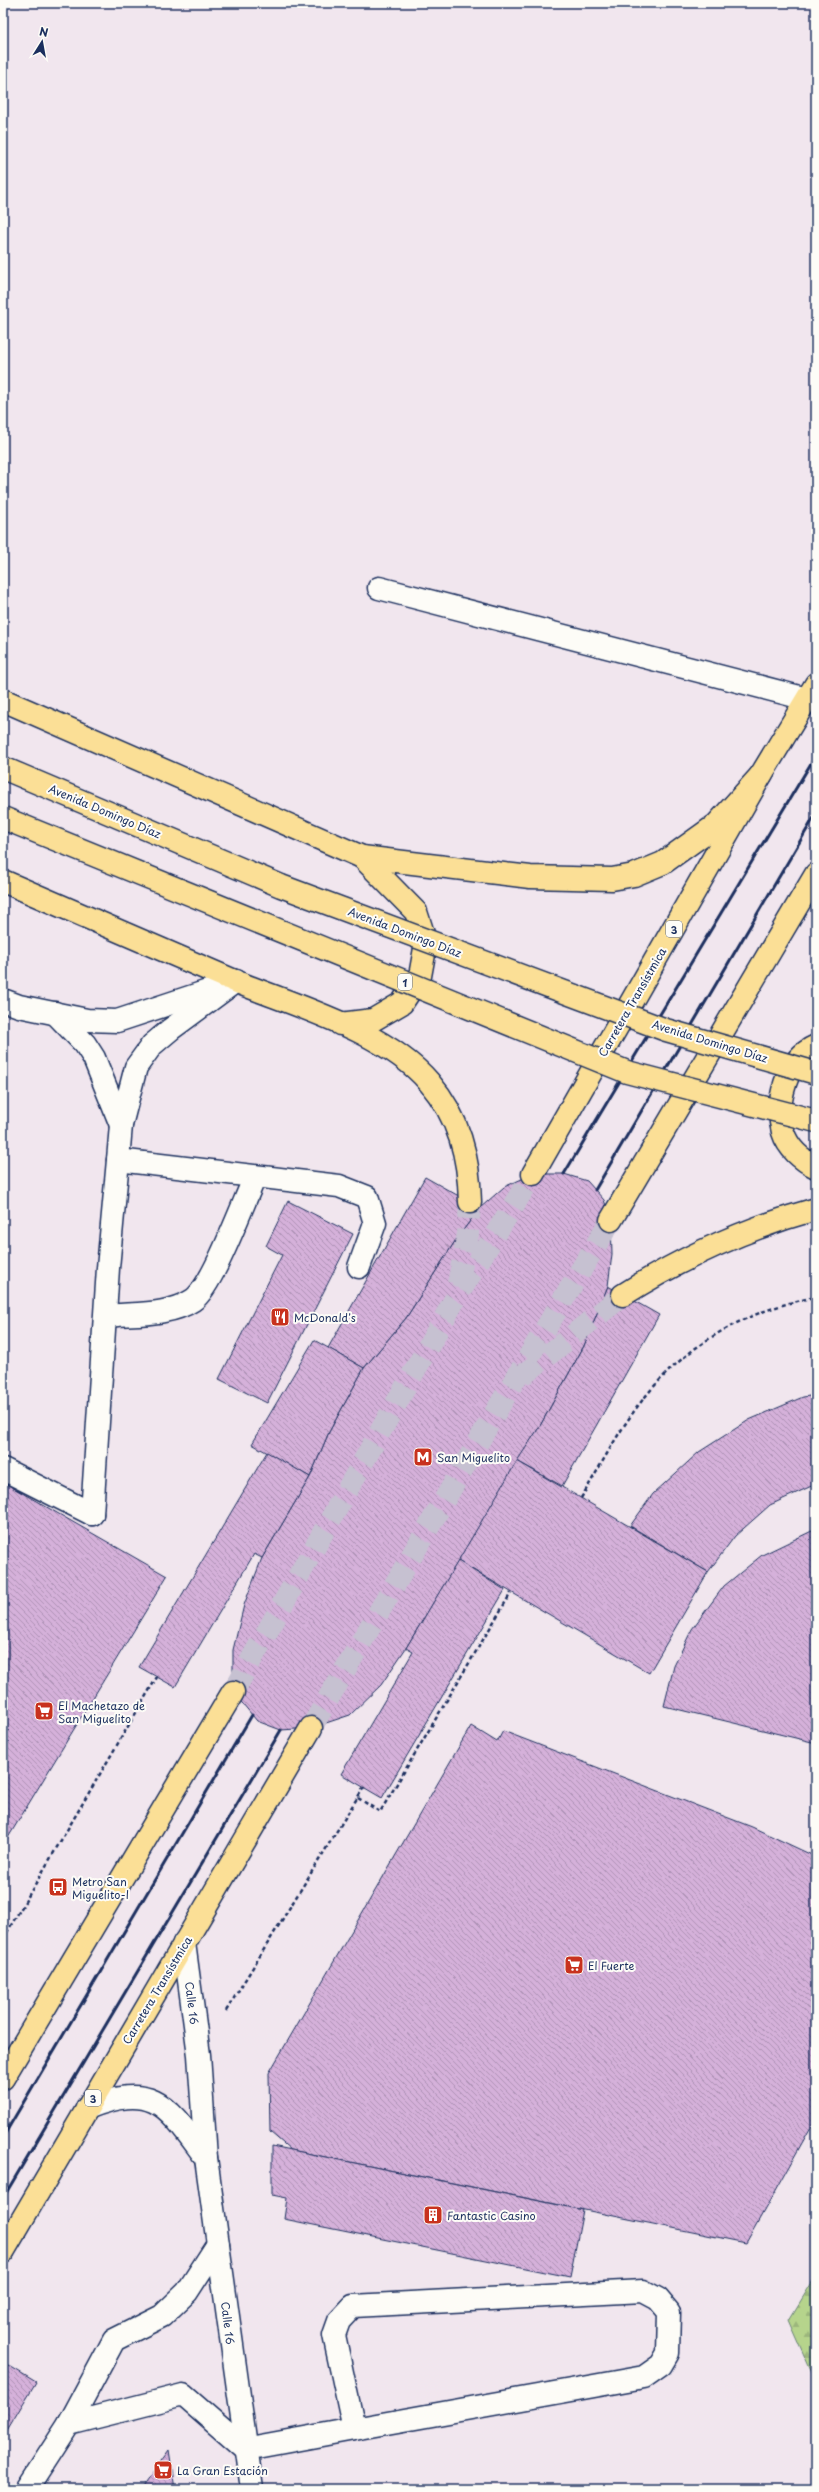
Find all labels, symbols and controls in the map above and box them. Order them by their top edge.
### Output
north arrow [22,22,62,62]
text: N [38,23,50,41]
street label: Avenida Domingo Díaz [46,780,164,842]
street label: Avenida Domingo Díaz [346,903,464,961]
road number: 3 [666,921,682,937]
street label: Carretera Transístmica [594,944,670,1060]
road number: 1 [398,974,412,990]
street label: Avenida Domingo Díaz [650,1015,770,1067]
restaurant icon: McDonald's [269,1306,291,1328]
place label: McDonald's [294,1309,356,1326]
metro station icon: San Miguelito [412,1446,434,1468]
place label: San Miguelito [437,1449,510,1466]
place label: El Machetazo de San Miguelito [58,1697,145,1727]
supermarket icon: El Machetazo de San Miguelito [33,1700,55,1722]
place label: Metro San Miguelito-I [72,1873,129,1903]
bus stop icon: Metro San Miguelito-I [47,1876,69,1898]
street label: Carretera Transístmica [118,1933,196,2047]
supermarket icon: El Fuerte [563,1954,585,1976]
place label: El Fuerte [588,1957,635,1974]
street label: Calle 16 [181,1981,203,2026]
road number: 3 [85,2090,101,2106]
building icon: Fantastic Casino [422,2204,444,2226]
place label: Fantastic Casino [447,2207,536,2224]
street label: Calle 16 [217,2301,239,2346]
supermarket icon: La Gran Estación [152,2459,174,2481]
place label: La Gran Estación [177,2462,268,2479]

